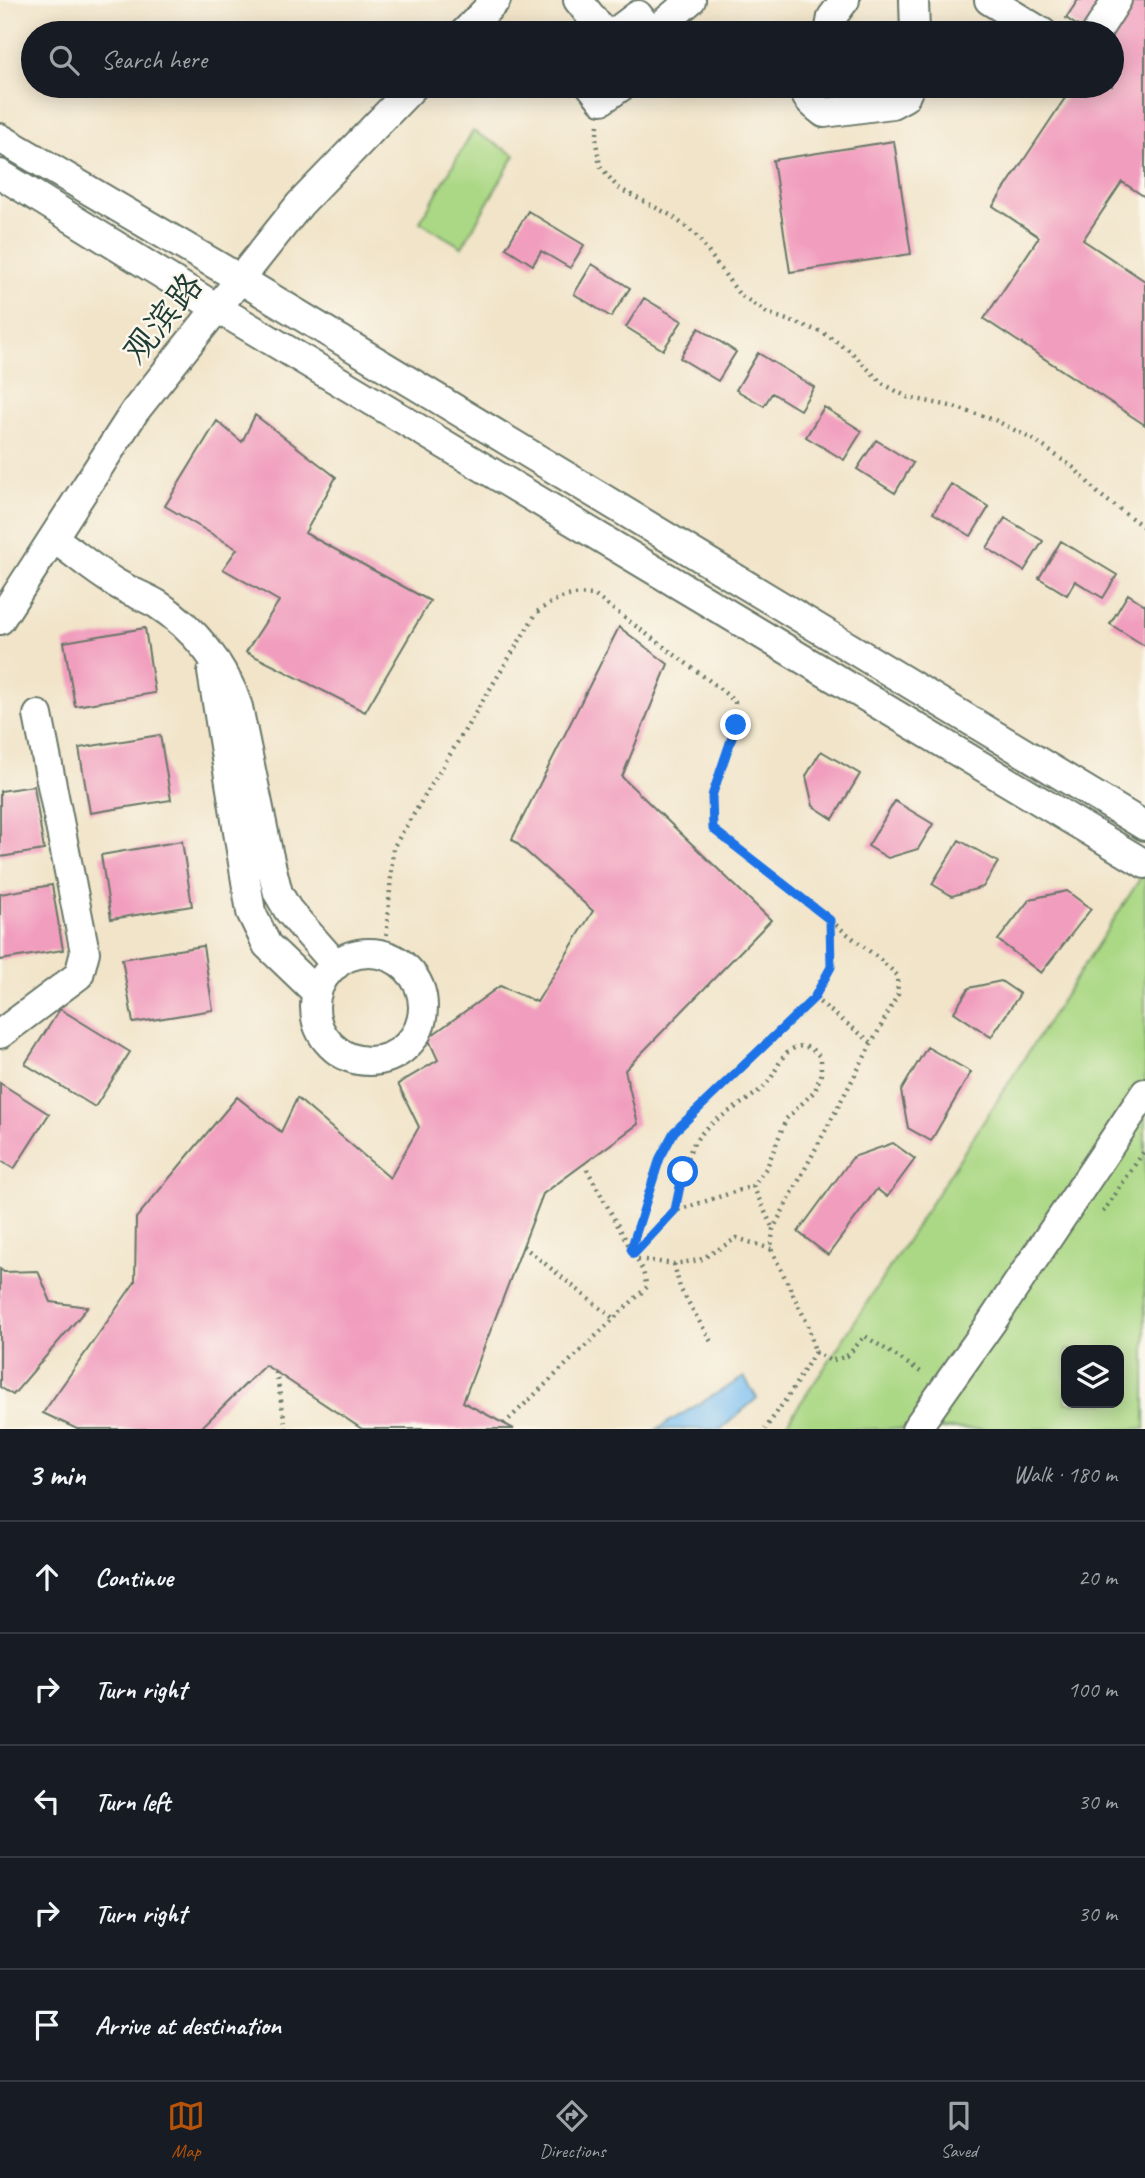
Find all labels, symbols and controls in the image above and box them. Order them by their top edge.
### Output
search box [21,21,1124,98]
icon: search [45,41,83,79]
text: Search here [101,43,207,76]
street label: 观滨路 [112,263,213,373]
route end [720,709,751,740]
route start [667,1156,698,1187]
map controls [1061,1345,1124,1408]
button: layers [1061,1345,1124,1408]
text: 3 min [28,1456,85,1494]
text: Walk · 180 m [1013,1460,1117,1489]
icon: ahead [28,1558,66,1596]
text: Continue [95,1561,173,1594]
text: 20 m [1078,1563,1117,1592]
icon: right [28,1670,66,1708]
text: Turn right [95,1673,186,1706]
text: 100 m [1068,1675,1117,1704]
icon: left [28,1782,66,1820]
text: Turn left [95,1785,170,1818]
text: 30 m [1078,1787,1117,1816]
icon: right [28,1894,66,1932]
text: Turn right [95,1897,186,1930]
text: 30 m [1078,1899,1117,1928]
icon: arrive [28,2006,66,2044]
text: Arrive at destination [95,2009,281,2042]
tab: Map [167,2097,205,2163]
tab: Directions [539,2097,606,2163]
tab: Saved [940,2097,978,2163]

